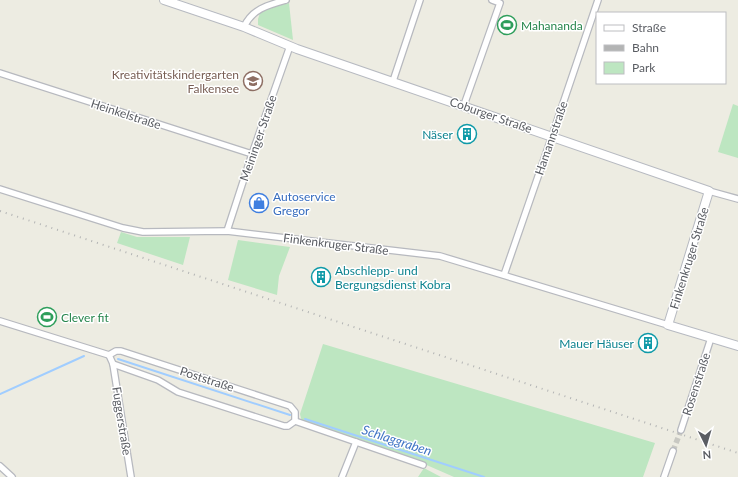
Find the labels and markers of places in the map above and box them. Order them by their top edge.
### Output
sports icon: Mahananda [496,14,518,36]
place label: Mahananda [521,18,583,33]
place label: Kreativitätskindergarten Falkensee [112,67,239,96]
school or university icon: Kreativitätskindergarten Falkensee [242,70,264,92]
building icon: Näser [456,123,478,145]
place label: Näser [422,127,454,142]
place label: Autoservice Gregor [273,189,336,218]
shop icon: Autoservice Gregor [248,192,270,214]
place label: Abschlepp- und Bergungsdienst Kobra [335,263,451,292]
building icon: Abschlepp- und Bergungsdienst Kobra [310,266,332,288]
sports icon: Clever fit [36,306,58,328]
place label: Clever fit [61,310,109,325]
building icon: Mauer Häuser [637,332,659,354]
place label: Mauer Häuser [559,336,635,351]

